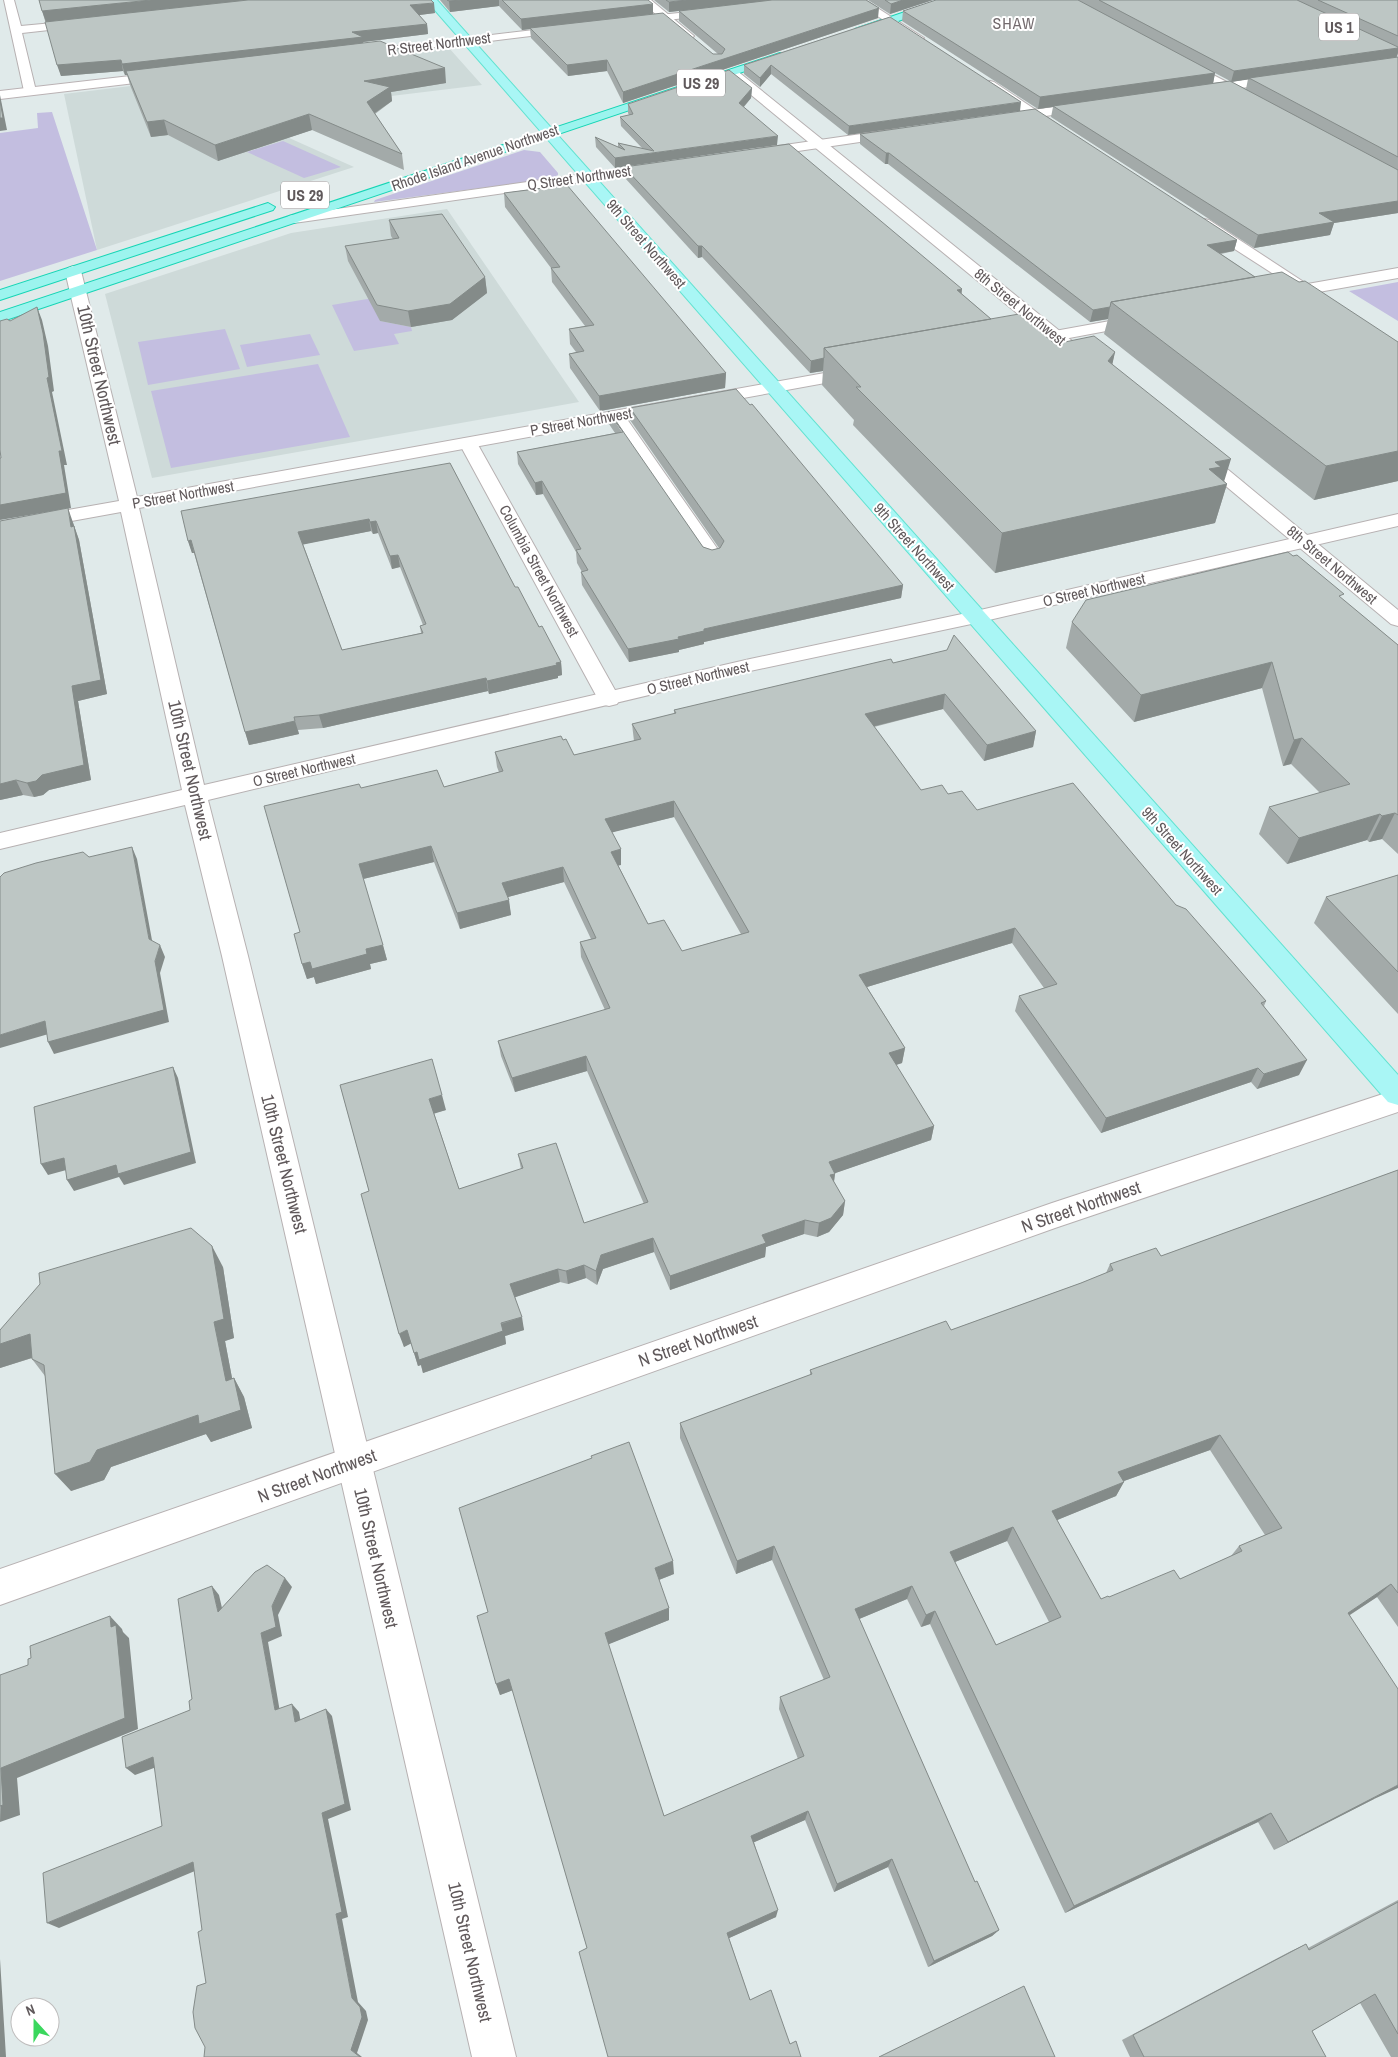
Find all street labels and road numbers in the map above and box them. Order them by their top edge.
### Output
road number: US 1 [1319,14,1359,41]
street label: R Street Northwest [386,27,492,60]
road number: US 29 [677,70,725,96]
street label: Rhode Island Avenue Northwest [388,119,562,196]
street label: Q Street Northwest [526,160,633,195]
road number: US 29 [281,182,329,208]
street label: 9th Street Northwest [602,194,691,293]
street label: 8th Street Northwest [970,263,1071,350]
street label: 10th Street Northwest [71,303,128,447]
street label: P Street Northwest [528,402,634,441]
street label: P Street Northwest [130,475,236,514]
street label: 9th Street Northwest [869,498,960,596]
street label: Columbia Street Northwest [494,501,585,641]
street label: 8th Street Northwest [1283,521,1382,609]
street label: O Street Northwest [1041,567,1148,612]
street label: O Street Northwest [645,655,752,700]
street label: 10th Street Northwest [162,698,219,842]
street label: O Street Northwest [251,747,358,792]
street label: 9th Street Northwest [1137,802,1228,900]
street label: 10th Street Northwest [255,1092,314,1236]
street label: N Street Northwest [1018,1174,1144,1239]
street label: N Street Northwest [635,1308,761,1373]
street label: N Street Northwest [254,1442,380,1509]
street label: 10th Street Northwest [348,1486,405,1630]
street label: 10th Street Northwest [442,1880,499,2024]

